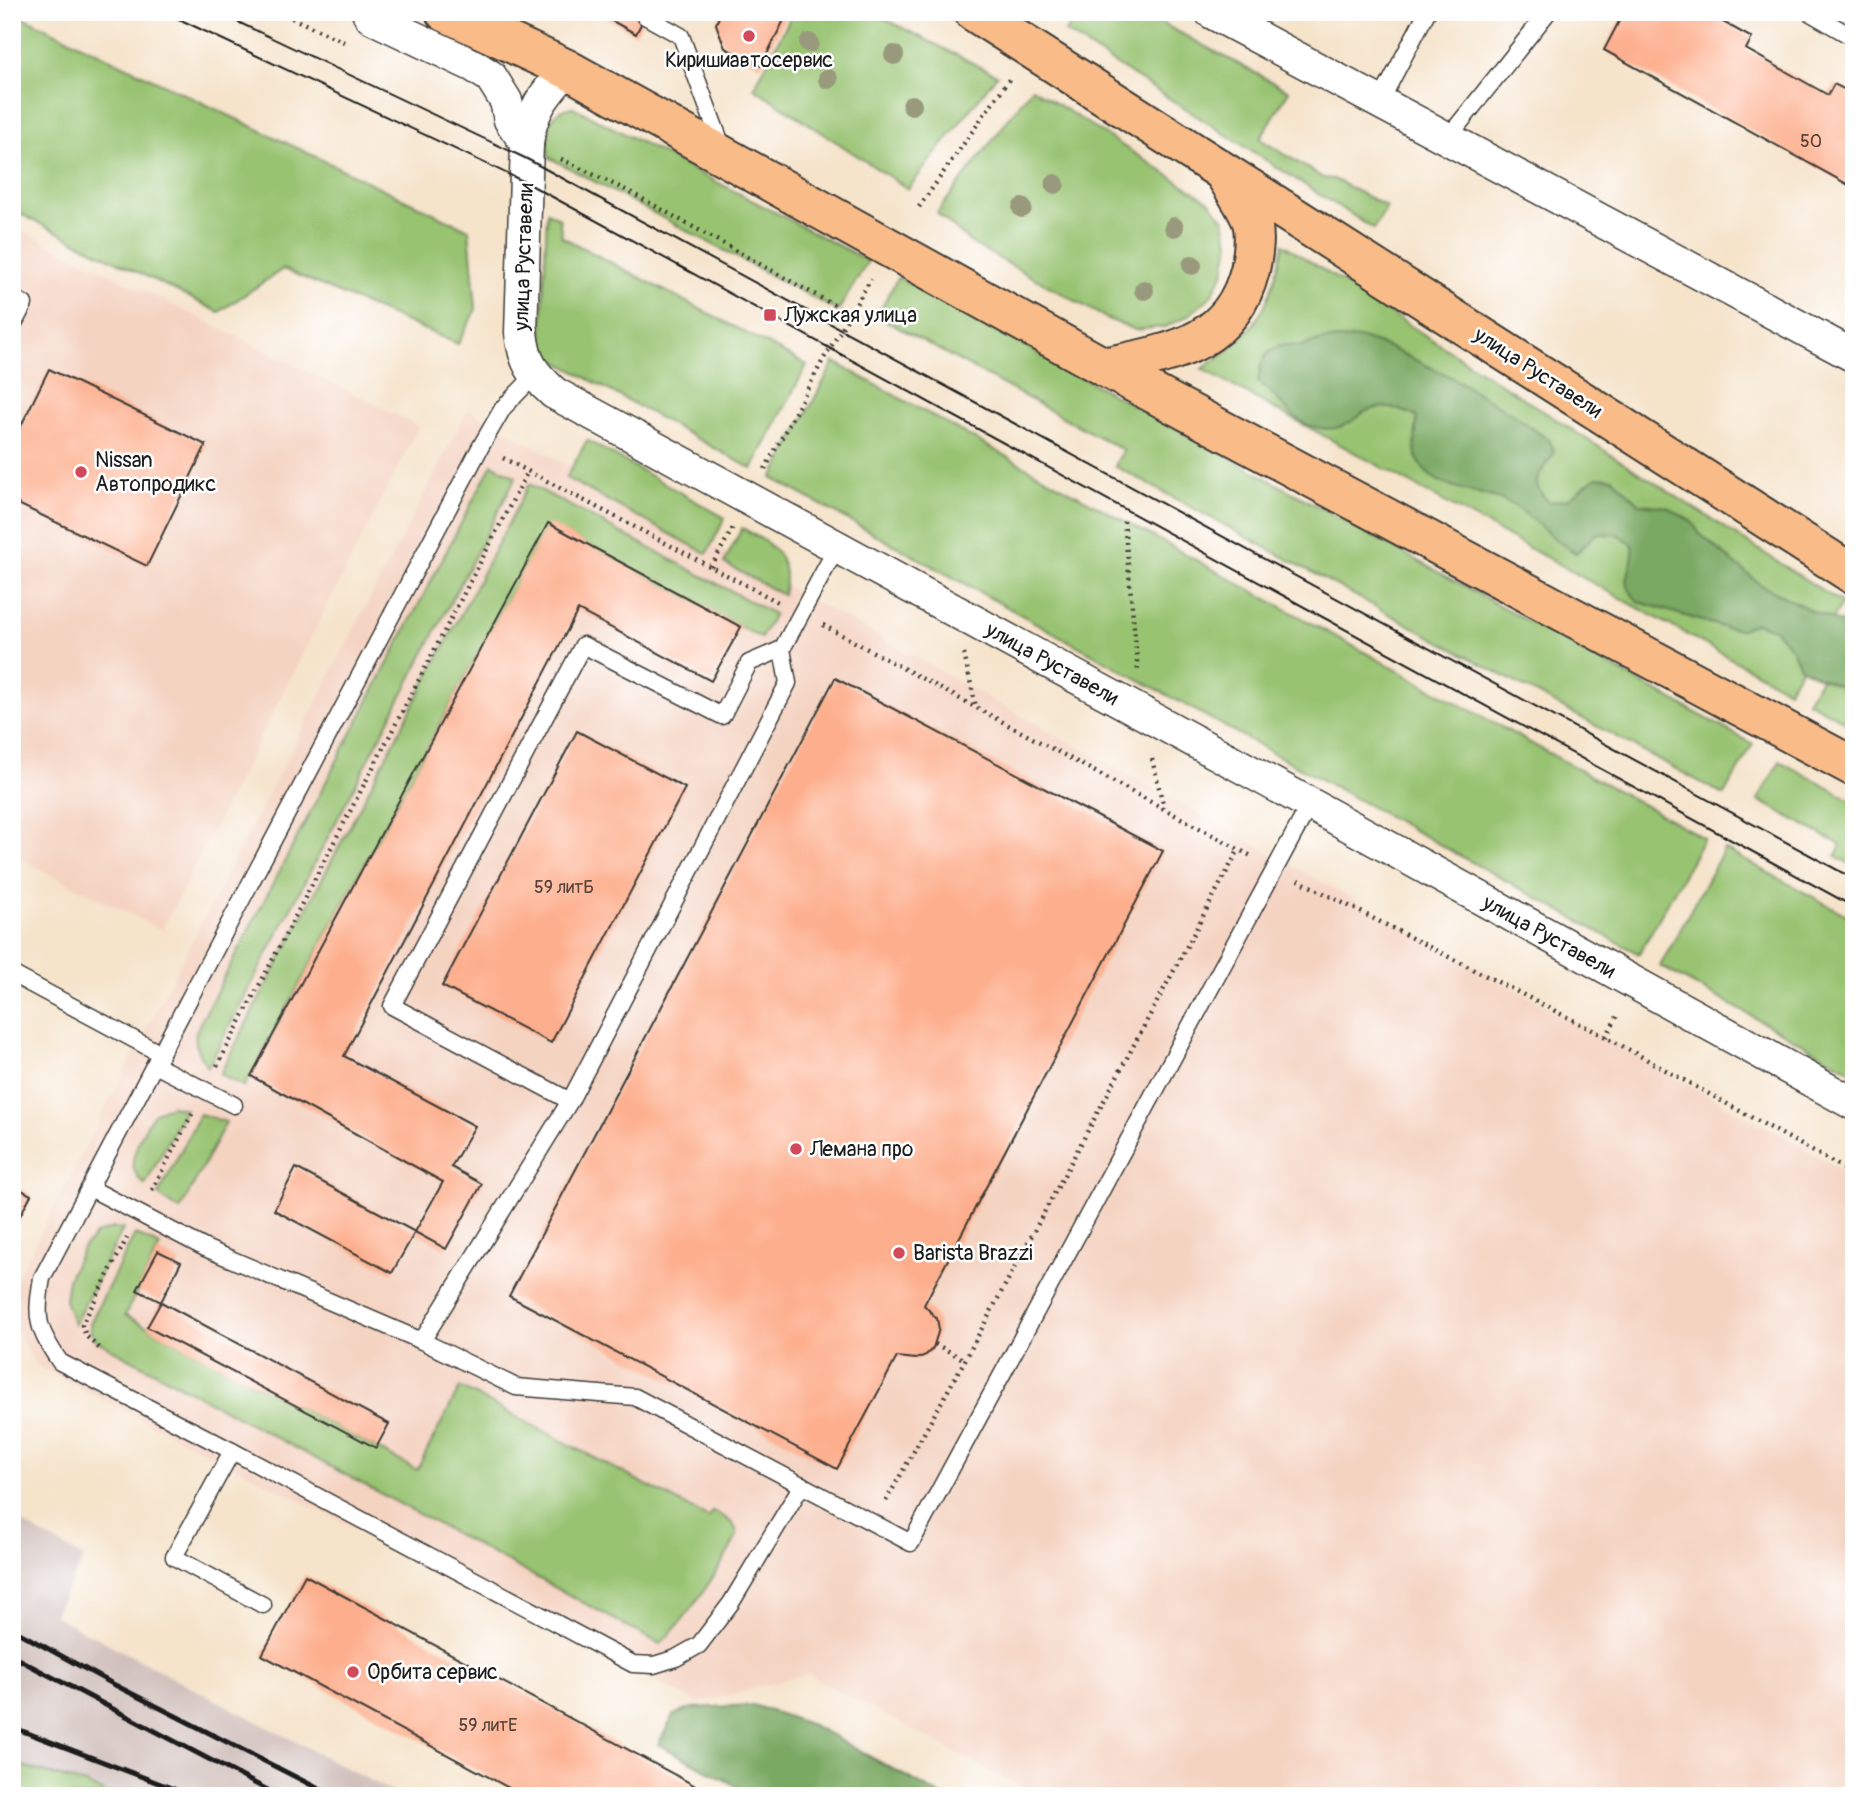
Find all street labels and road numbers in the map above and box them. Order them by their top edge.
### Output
street label: улица Руставели [508,183,540,332]
street label: улица Руставели [1468,321,1607,425]
street label: улица Руставели [980,616,1123,712]
street label: улица Руставели [1477,889,1620,985]

